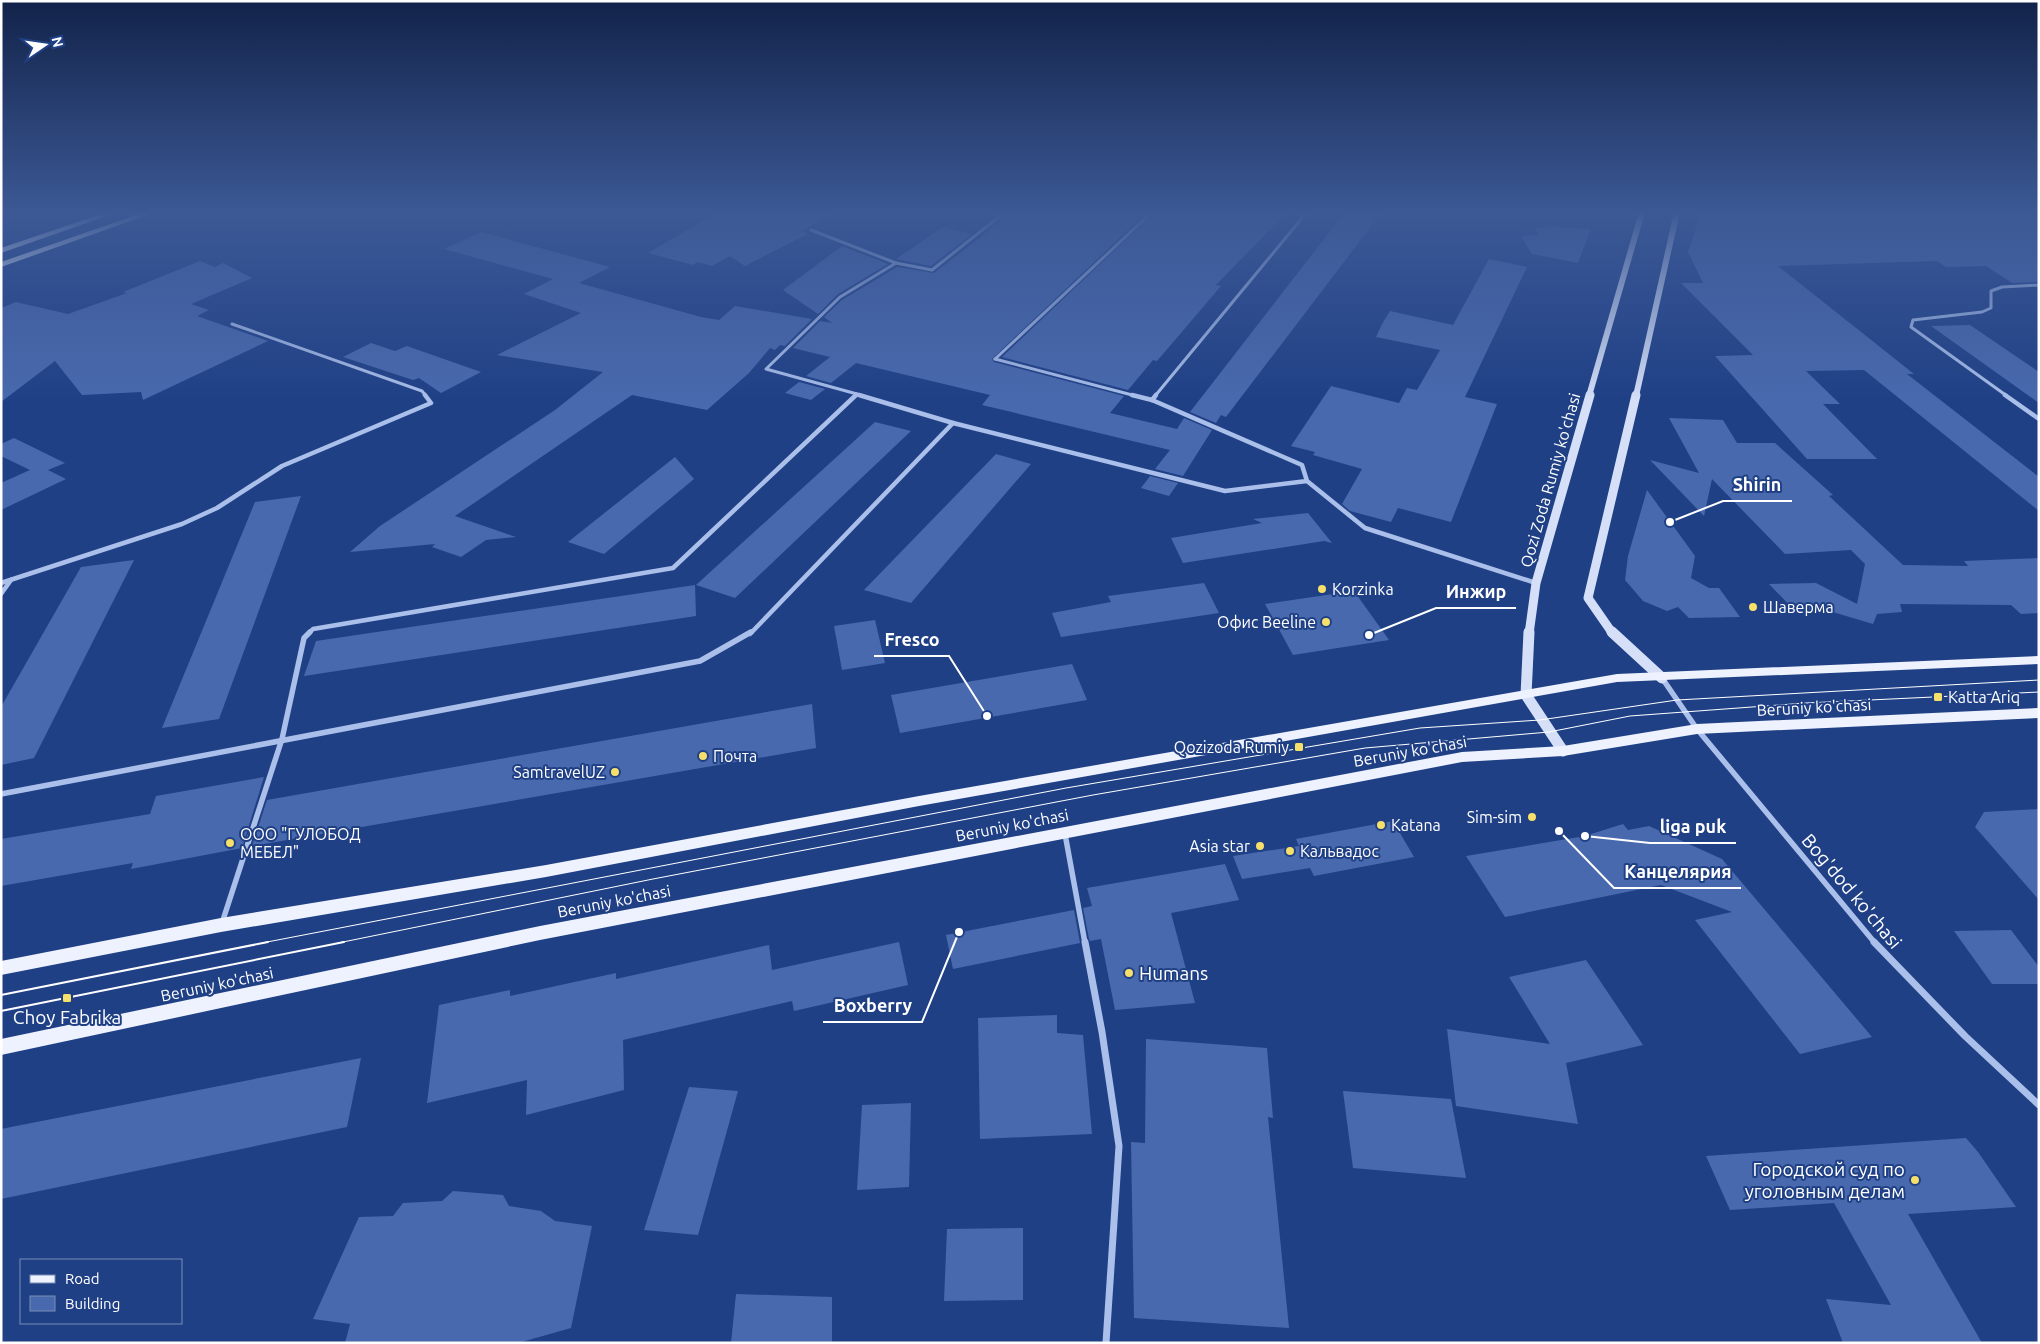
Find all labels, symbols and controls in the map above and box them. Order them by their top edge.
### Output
north arrow [20,20,70,70]
text: N [49,35,67,49]
street label: Qozi Zoda Rumiy ko'chasi [1516,391,1584,569]
callout: Shirin [1723,468,1792,501]
text: Shirin [1733,474,1781,494]
callout: Инжир [1436,575,1516,608]
place label: Korzinka [1332,580,1394,598]
text: Инжир [1446,581,1506,601]
marker: Korzinka [1316,583,1328,595]
place label: Шаверма [1763,598,1834,616]
marker: Шаверма [1747,601,1759,613]
place label: Офис Beeline [1217,613,1316,631]
marker: Офис Beeline [1320,616,1332,628]
callout: Fresco [874,623,949,656]
text: Fresco [884,629,940,649]
place label: Katta Ariq [1948,688,2020,706]
marker: Katta Ariq [1932,691,1944,703]
street label: Beruniy ko'chasi [1756,695,1872,719]
street label: Beruniy ko'chasi [1352,732,1468,770]
place label: Qozizoda Rumiy [1174,738,1289,756]
marker: Qozizoda Rumiy [1293,741,1305,753]
place label: Почта [713,747,757,765]
marker: Почта [697,750,709,762]
place label: SamtravelUZ [513,763,605,781]
marker: SamtravelUZ [609,766,621,778]
street label: Beruniy ko'chasi [954,805,1070,845]
place label: Sim-sim [1467,808,1522,826]
callout: liga puk [1650,810,1736,843]
marker: Sim-sim [1526,811,1538,823]
place label: Katana [1391,816,1441,834]
text: liga puk [1660,816,1726,836]
marker: Katana [1375,819,1387,831]
place label: ООО "ГУЛОБОД МЕБЕЛ" [240,825,361,861]
street label: Bog'dod ko'chasi [1798,829,1906,953]
marker: ООО "ГУЛОБОД МЕБЕЛ" [224,837,236,849]
place label: Asia star [1189,837,1250,855]
marker: Asia star [1254,840,1266,852]
place label: Кальвадос [1300,842,1379,860]
marker: Кальвадос [1284,845,1296,857]
callout: Канцелярия [1614,855,1741,888]
text: Канцелярия [1624,861,1732,881]
street label: Beruniy ko'chasi [556,881,672,921]
place label: Humans [1139,962,1208,984]
street label: Beruniy ko'chasi [159,963,275,1005]
marker: Humans [1123,967,1135,979]
callout: Boxberry [823,989,922,1022]
marker: Choy Fabrika [61,992,73,1004]
text: Boxberry [834,995,913,1015]
place label: Choy Fabrika [13,1006,121,1028]
place label: Городской суд по уголовным делам [1745,1158,1905,1202]
marker: Городской суд по уголовным делам [1909,1174,1921,1186]
legend [20,1259,182,1324]
text: Road [65,1270,100,1287]
text: Building [65,1295,120,1312]

